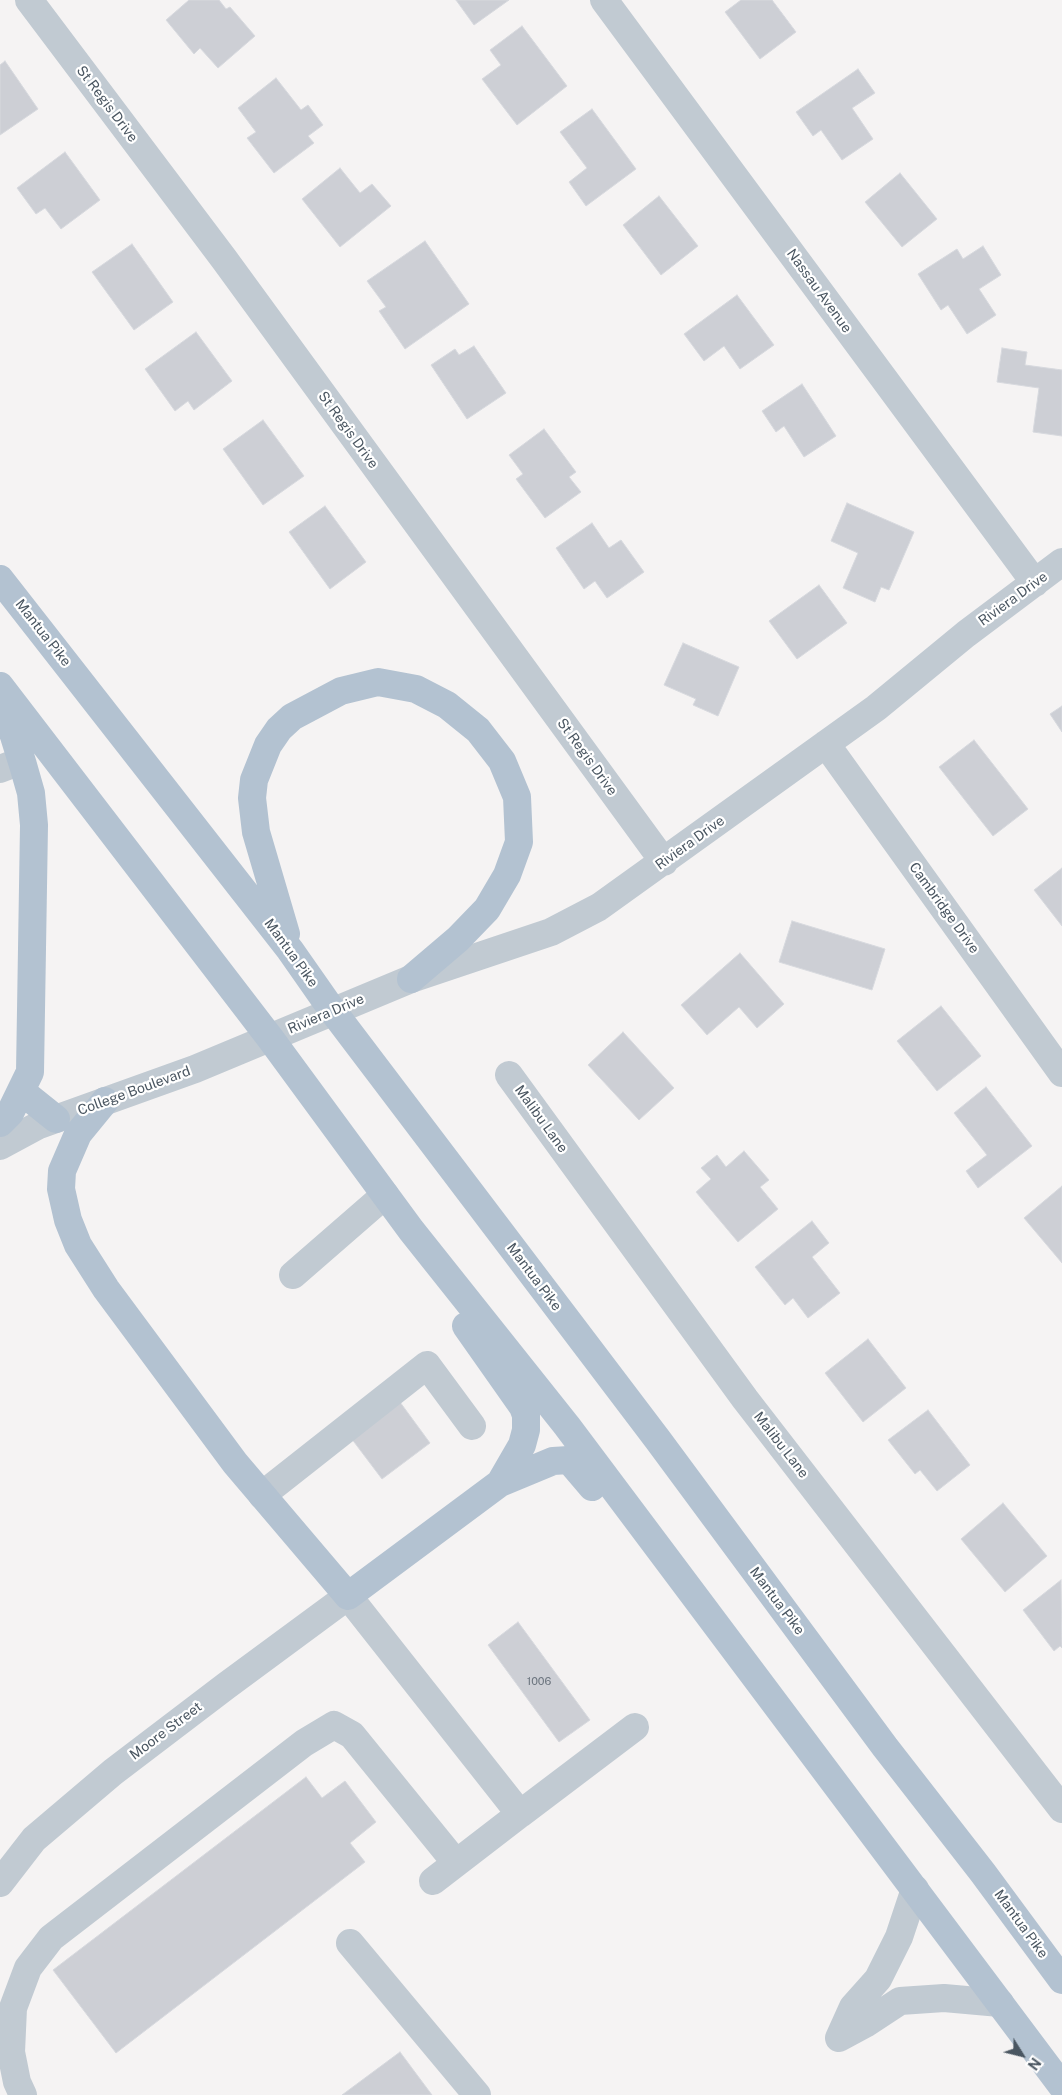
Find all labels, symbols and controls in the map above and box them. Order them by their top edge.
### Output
street label: St Regis Drive [73,63,141,145]
street label: Nassau Avenue [783,246,855,336]
street label: St Regis Drive [314,388,382,472]
street label: Riviera Drive [975,568,1051,630]
street label: Mantua Pike [12,596,74,670]
street label: St Regis Drive [553,715,621,799]
street label: Riviera Drive [652,812,728,874]
street label: Cambridge Drive [905,859,983,957]
street label: Mantua Pike [261,916,321,990]
street label: Riviera Drive [285,990,367,1038]
street label: College Boulevard [75,1063,193,1119]
street label: Malibu Lane [511,1082,571,1156]
street label: Mantua Pike [503,1240,565,1314]
street label: Malibu Lane [750,1409,812,1481]
street label: Mantua Pike [746,1564,808,1638]
house number: 1006 [527,1675,551,1689]
street label: Moore Street [127,1698,205,1764]
street label: Mantua Pike [991,1887,1051,1961]
north arrow [997,2030,1047,2080]
text: N [1024,2055,1044,2073]

